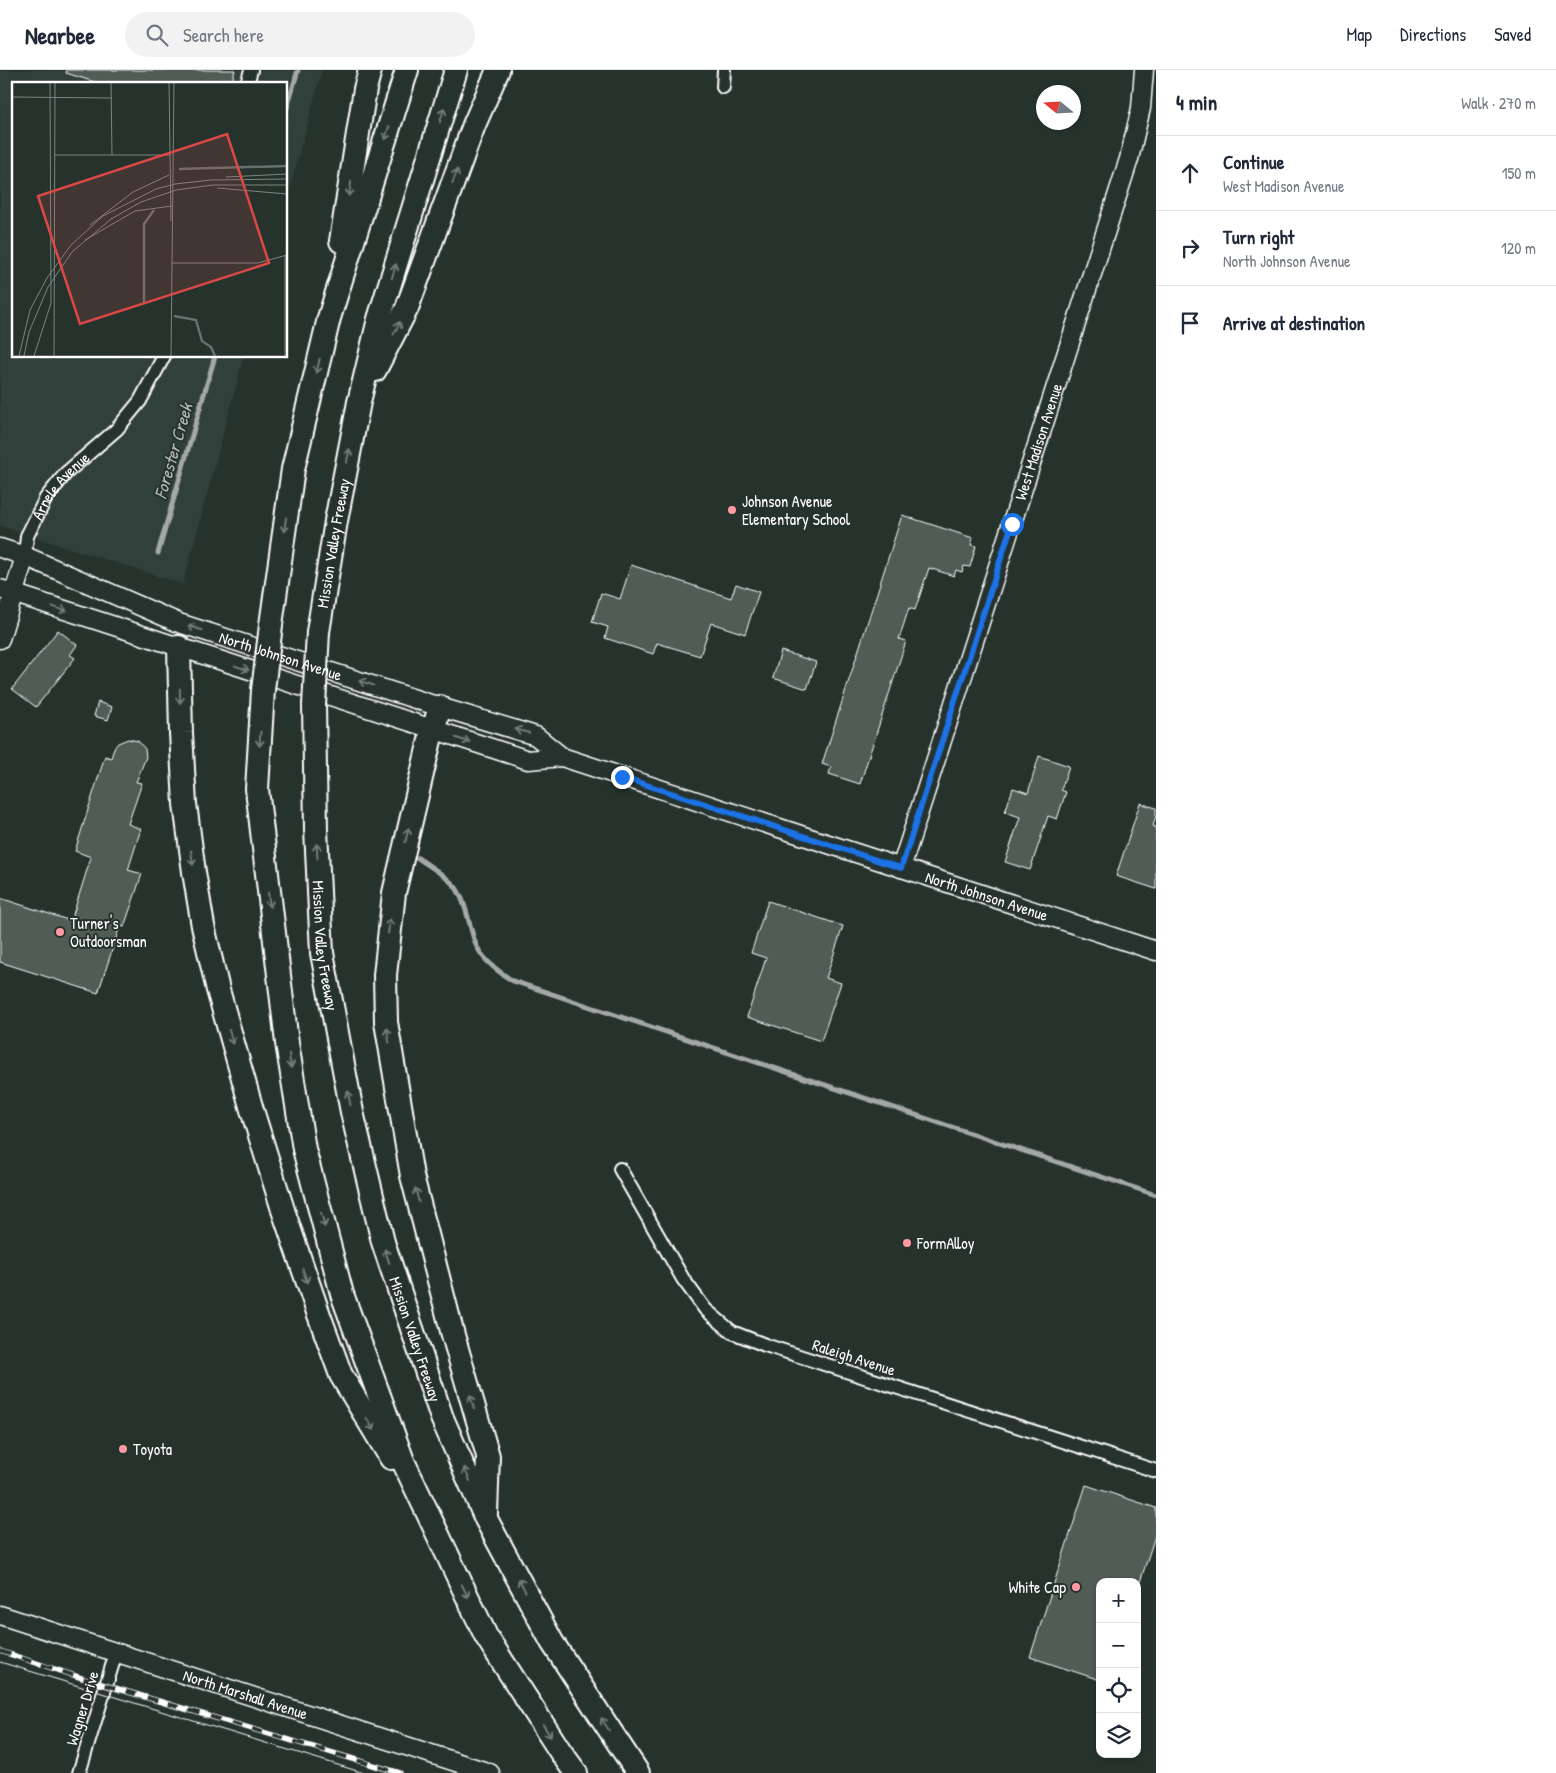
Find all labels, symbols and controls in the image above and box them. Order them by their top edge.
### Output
search box [125,12,475,57]
text: Nearbee [25,19,95,51]
icon: search [143,21,171,49]
text: Search here [183,22,264,48]
text: Map [1347,22,1372,47]
text: Directions [1400,22,1466,47]
text: Saved [1494,22,1531,47]
inset map [12,82,288,358]
north arrow [1036,85,1081,130]
text: 4 min [1176,88,1217,117]
text: Walk · 270 m [1461,92,1536,114]
one-way arrow [438,108,447,124]
one-way arrow [382,125,392,141]
text: Continue [1223,149,1284,175]
icon: ahead [1176,159,1204,187]
text: 150 m [1502,162,1536,184]
one-way arrow [451,169,460,184]
text: West Madison Avenue [1223,175,1344,197]
one-way arrow [344,181,354,197]
text: Turn right [1223,224,1294,250]
icon: right [1176,234,1204,262]
text: 120 m [1501,237,1536,259]
text: North Johnson Avenue [1223,250,1350,272]
one-way arrow [390,263,400,279]
icon: arrive [1176,309,1204,337]
text: Arrive at destination [1223,310,1365,336]
one-way arrow [393,321,402,336]
one-way arrow [313,357,322,373]
street label: West Madison Avenue [1009,380,1067,503]
water label: Forester Creek [147,399,199,502]
street label: Arnele Avenue [26,446,95,523]
one-way arrow [344,449,353,465]
street label: Mission Valley Freeway [311,476,355,610]
place label: Johnson Avenue Elementary School [742,490,851,530]
marker: Johnson Avenue Elementary School [726,504,738,516]
route start [1001,513,1024,536]
one-way arrow [280,516,290,532]
one-way arrow [52,604,68,614]
one-way arrow [188,623,203,632]
street label: North Johnson Avenue [217,626,345,686]
one-way arrow [234,663,250,673]
one-way arrow [359,678,375,688]
one-way arrow [175,688,185,704]
one-way arrow [514,726,530,736]
one-way arrow [255,730,265,746]
one-way arrow [455,735,471,745]
route end [611,766,634,789]
one-way arrow [403,828,412,844]
one-way arrow [313,843,322,859]
one-way arrow [187,850,197,866]
street label: North Johnson Avenue [923,865,1051,926]
street label: Mission Valley Freeway [307,880,344,1013]
one-way arrow [264,892,274,908]
place label: Turner's Outdoorsman [70,912,147,952]
one-way arrow [384,919,394,935]
marker: Turner's Outdoorsman [54,926,66,938]
one-way arrow [382,1027,392,1043]
one-way arrow [227,1029,237,1045]
one-way arrow [285,1053,295,1069]
one-way arrow [344,1090,353,1106]
one-way arrow [411,1187,421,1203]
one-way arrow [318,1212,328,1228]
place label: FormAlloy [916,1232,975,1254]
marker: FormAlloy [901,1237,913,1249]
one-way arrow [382,1248,392,1264]
one-way arrow [301,1268,310,1283]
street label: Mission Valley Freeway [384,1274,447,1405]
street label: Raleigh Avenue [810,1333,899,1381]
one-way arrow [467,1395,477,1411]
one-way arrow [366,1417,376,1431]
place label: Toyota [133,1438,172,1460]
marker: Toyota [117,1443,129,1455]
one-way arrow [461,1467,471,1482]
place label: White Cap [1008,1576,1066,1598]
one-way arrow [516,1578,526,1593]
map controls [1096,1578,1141,1758]
button: + [1096,1578,1141,1623]
marker: White Cap [1070,1581,1082,1593]
one-way arrow [461,1583,470,1598]
button: − [1096,1623,1141,1668]
street label: North Marshall Avenue [181,1664,311,1725]
street label: Wagner Drive [60,1667,104,1748]
button: locate [1096,1668,1141,1713]
button: layers [1096,1713,1141,1758]
one-way arrow [600,1717,610,1731]
one-way arrow [542,1724,552,1738]

